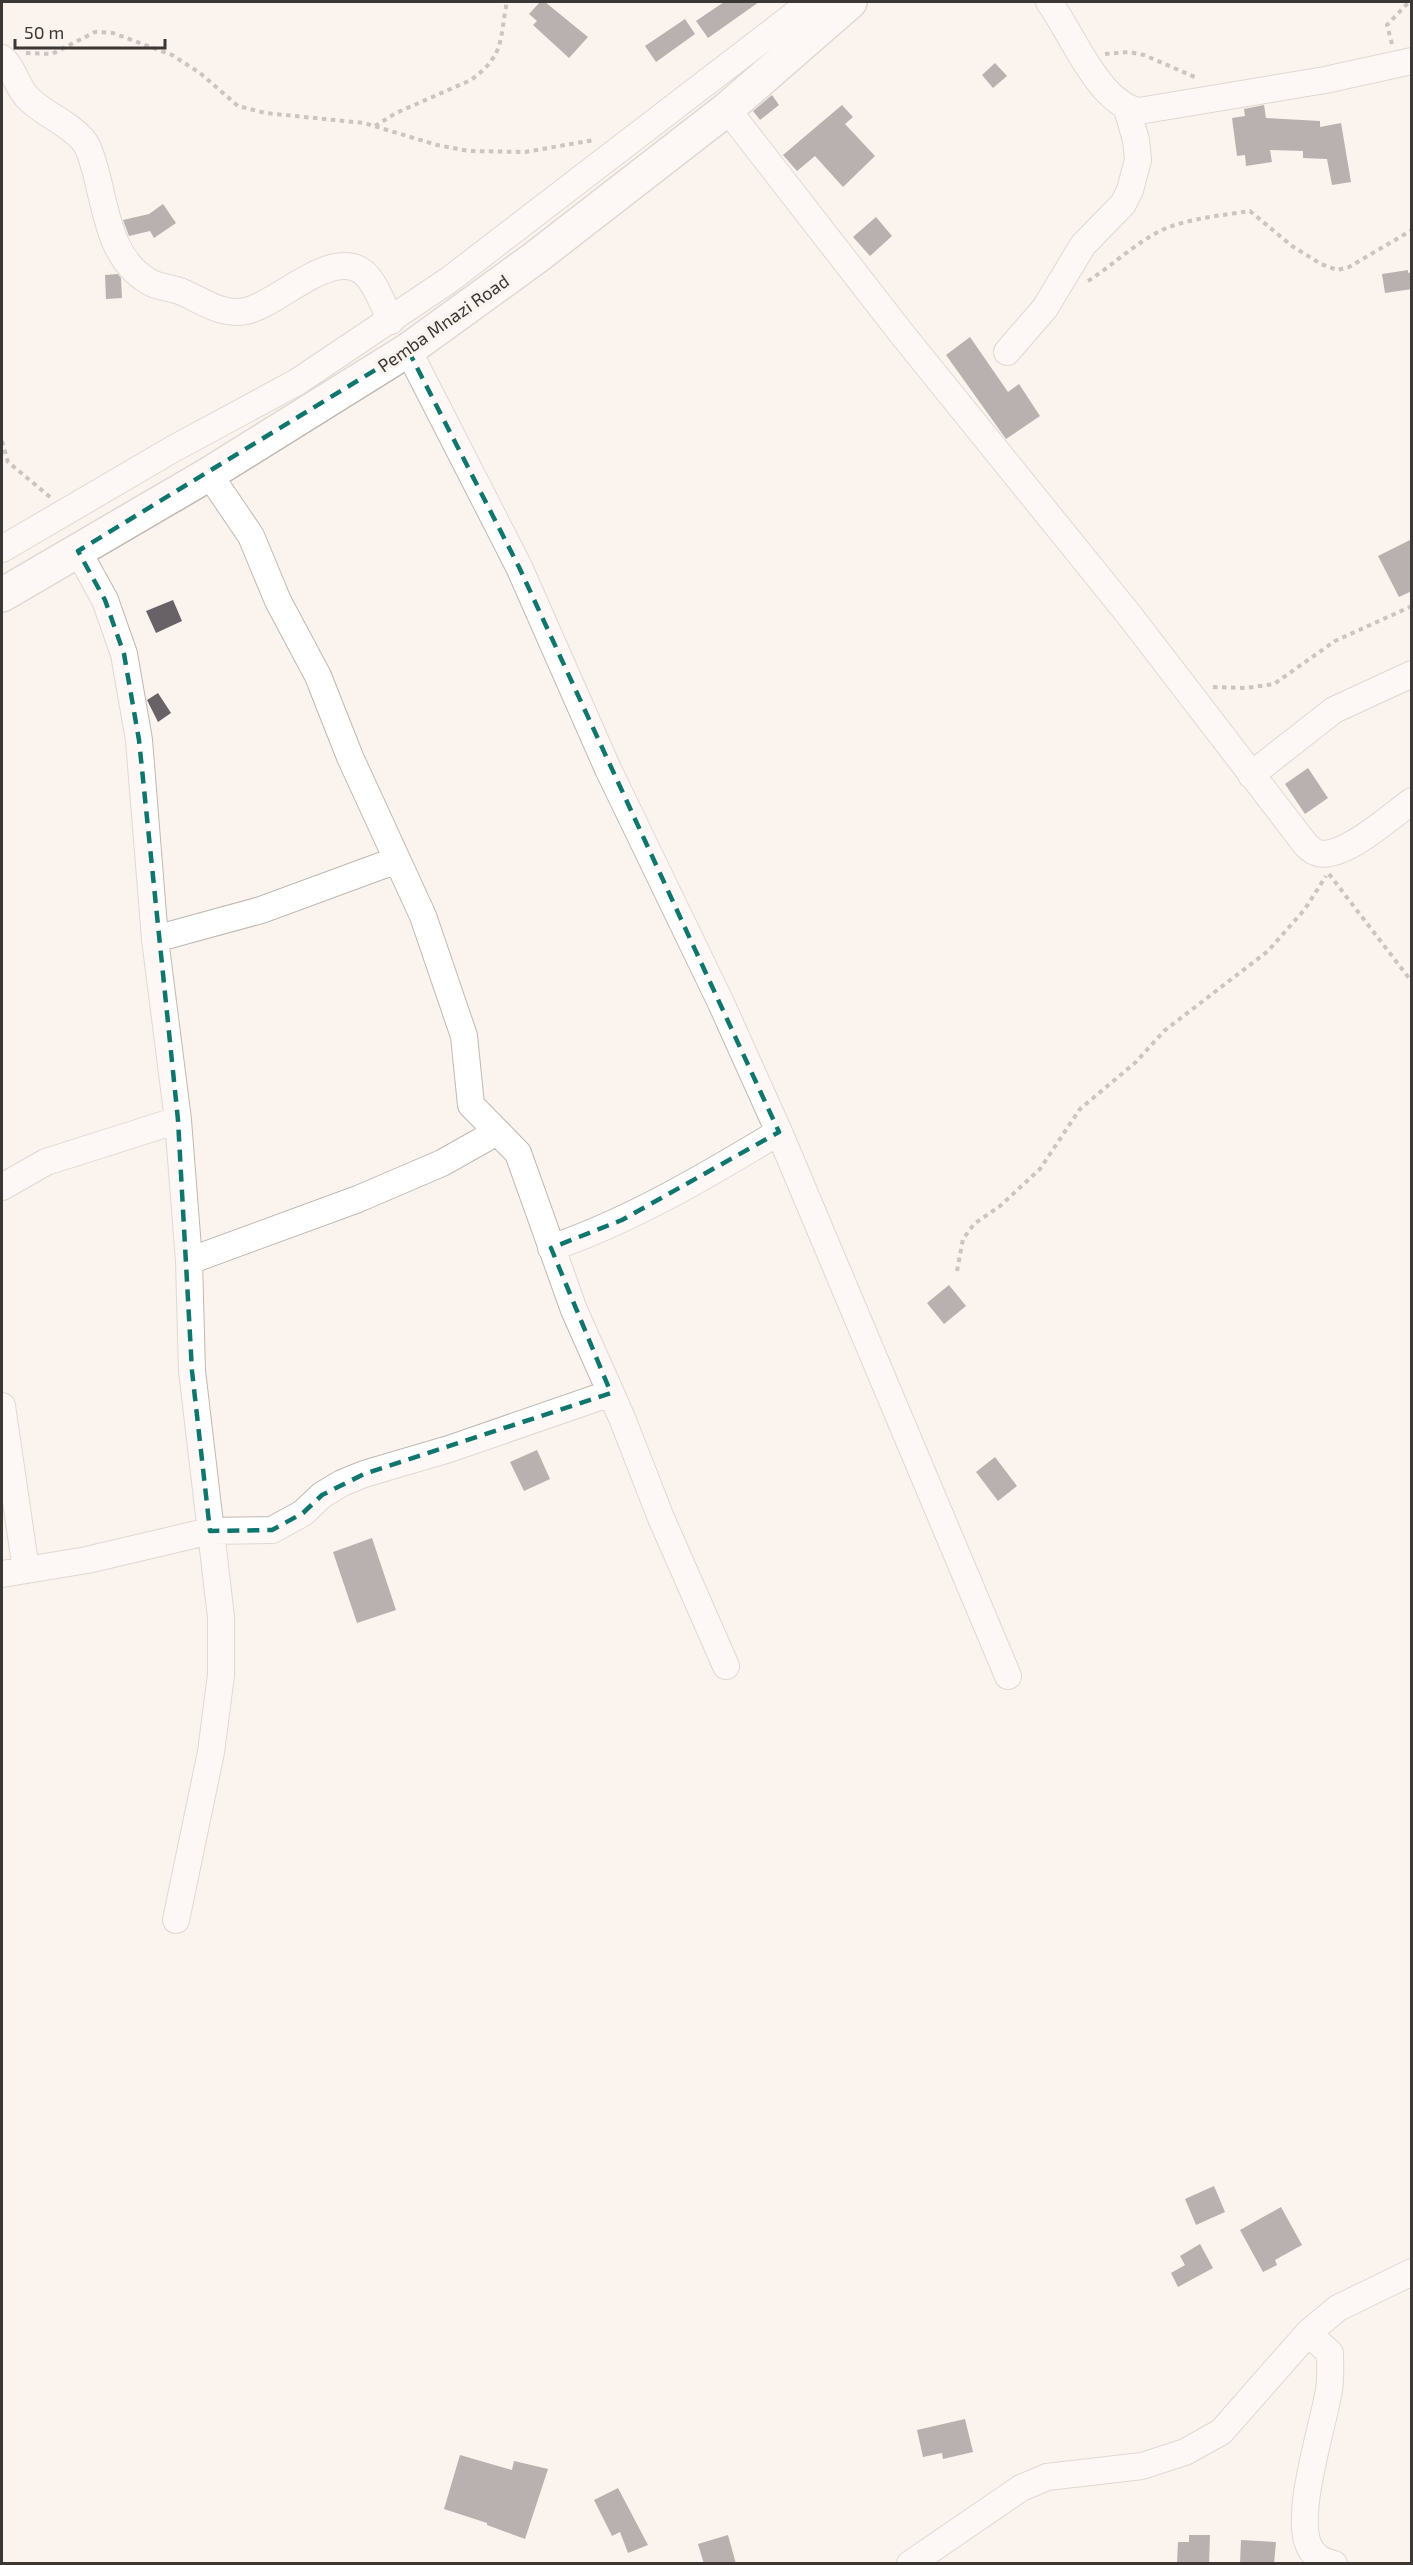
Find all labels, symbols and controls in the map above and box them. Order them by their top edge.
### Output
scale bar [15,12,165,50]
text: 50 m [24,21,64,43]
street label: Pemba Mnazi Road [373,269,513,377]

